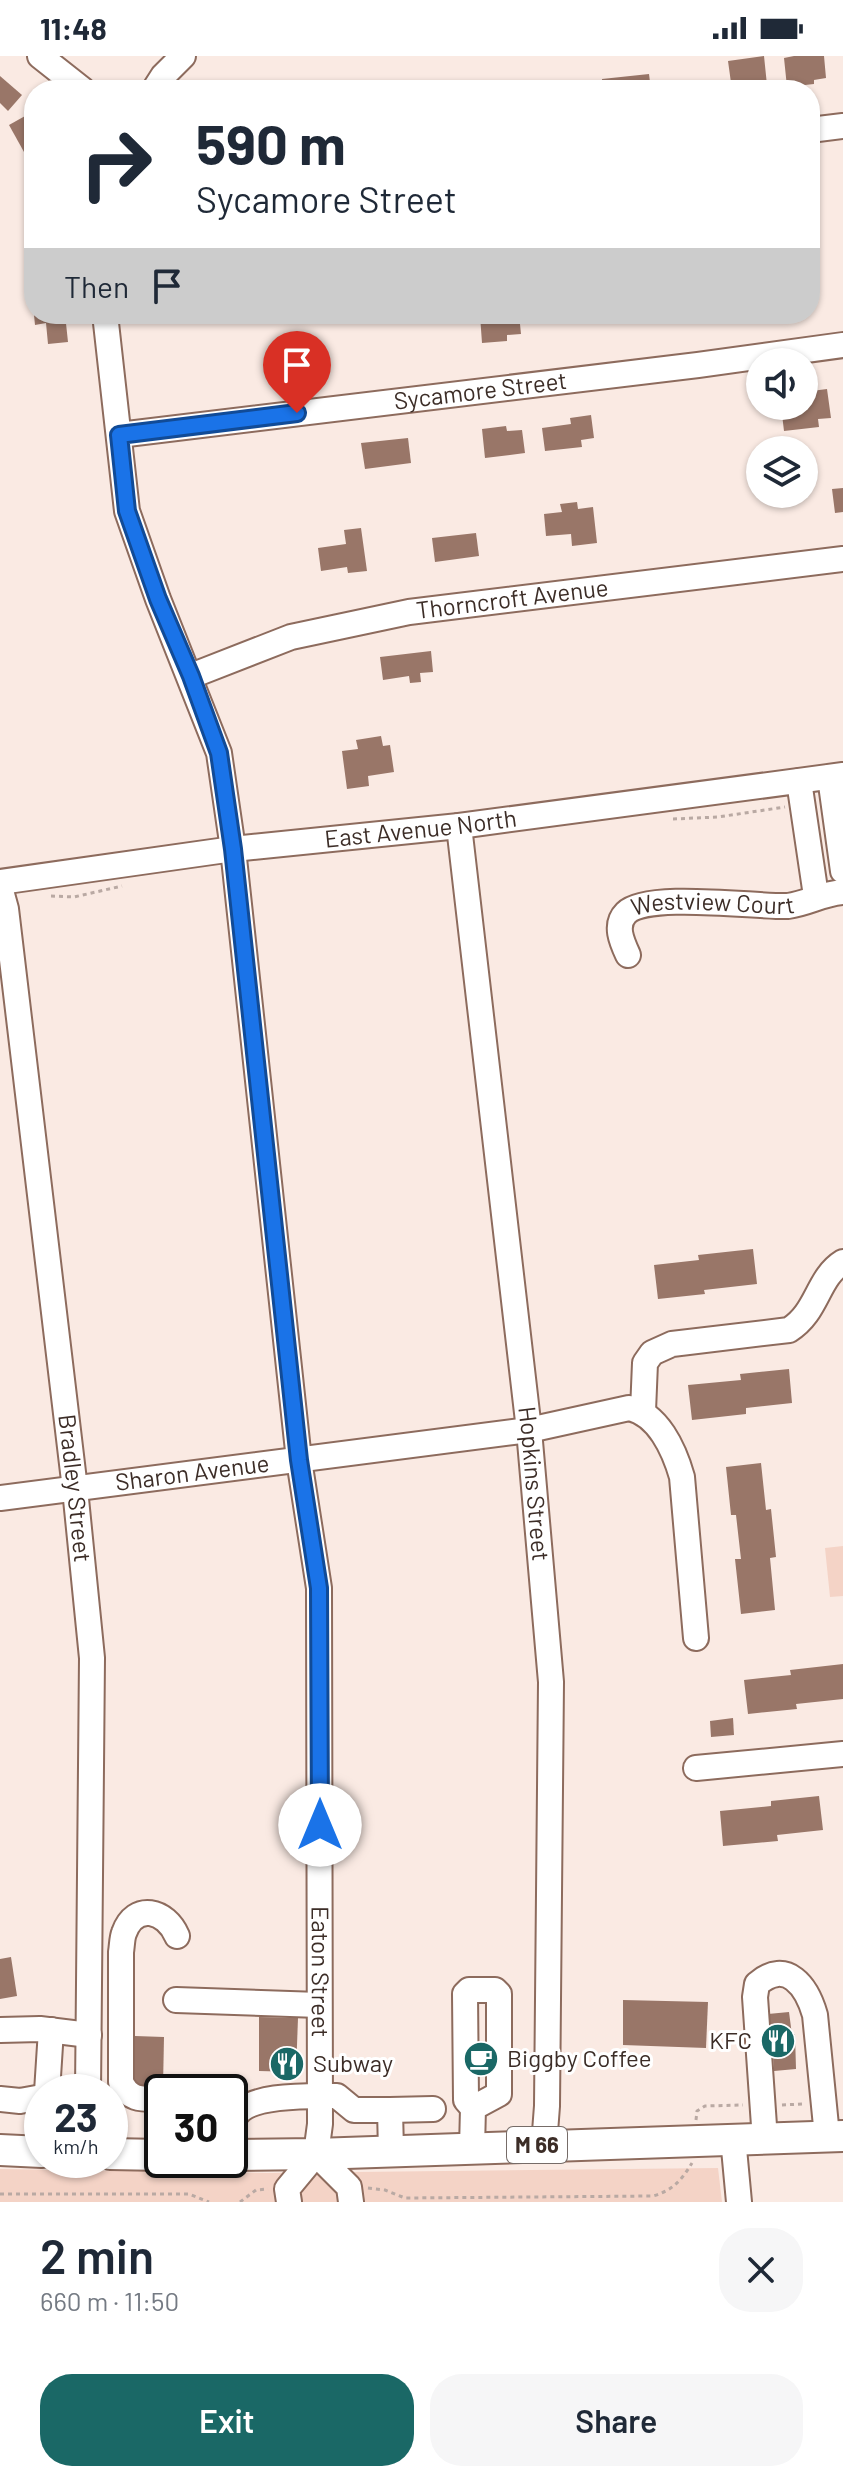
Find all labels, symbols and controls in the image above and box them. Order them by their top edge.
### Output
text: 11:48 [40,10,107,46]
text: 590 m [196,109,346,176]
icon: right [64,112,168,216]
text: Sycamore Street [196,177,457,220]
icon: arrive [145,264,189,308]
text: Then [64,268,129,304]
pin [263,331,331,413]
icon: arrive [275,343,319,387]
map controls [746,348,818,508]
button: sound [746,348,818,420]
street label: Sycamore Street [392,365,568,415]
button: layers [746,436,818,508]
street label: Thorncroft Avenue [414,572,610,624]
street label: East Avenue North [323,802,518,853]
street label: Westview Court [628,886,797,921]
street label: Hopkins Street [513,1405,556,1562]
street label: Bradley Street [53,1412,98,1563]
street label: Sharon Avenue [114,1448,271,1496]
position arrow [278,1783,362,1867]
street label: Eaton Street [307,1906,336,2037]
restaurant icon: KFC [759,2022,797,2060]
place label: KFC [709,2025,752,2054]
cafe icon: Biggby Coffee [462,2040,500,2078]
place label: Biggby Coffee [507,2043,652,2072]
restaurant icon: Subway [268,2045,306,2083]
place label: Subway [313,2048,393,2077]
speed limit sign: 30 [144,2074,248,2178]
text: 23 [54,2092,98,2140]
road number: M 66 [507,2127,567,2163]
text: km/h [53,2134,99,2158]
text: 2 min [40,2226,154,2284]
button: close [719,2228,803,2312]
text: 660 m · 11:50 [40,2285,179,2316]
button: Exit [40,2374,414,2466]
button: Share [430,2374,803,2466]

